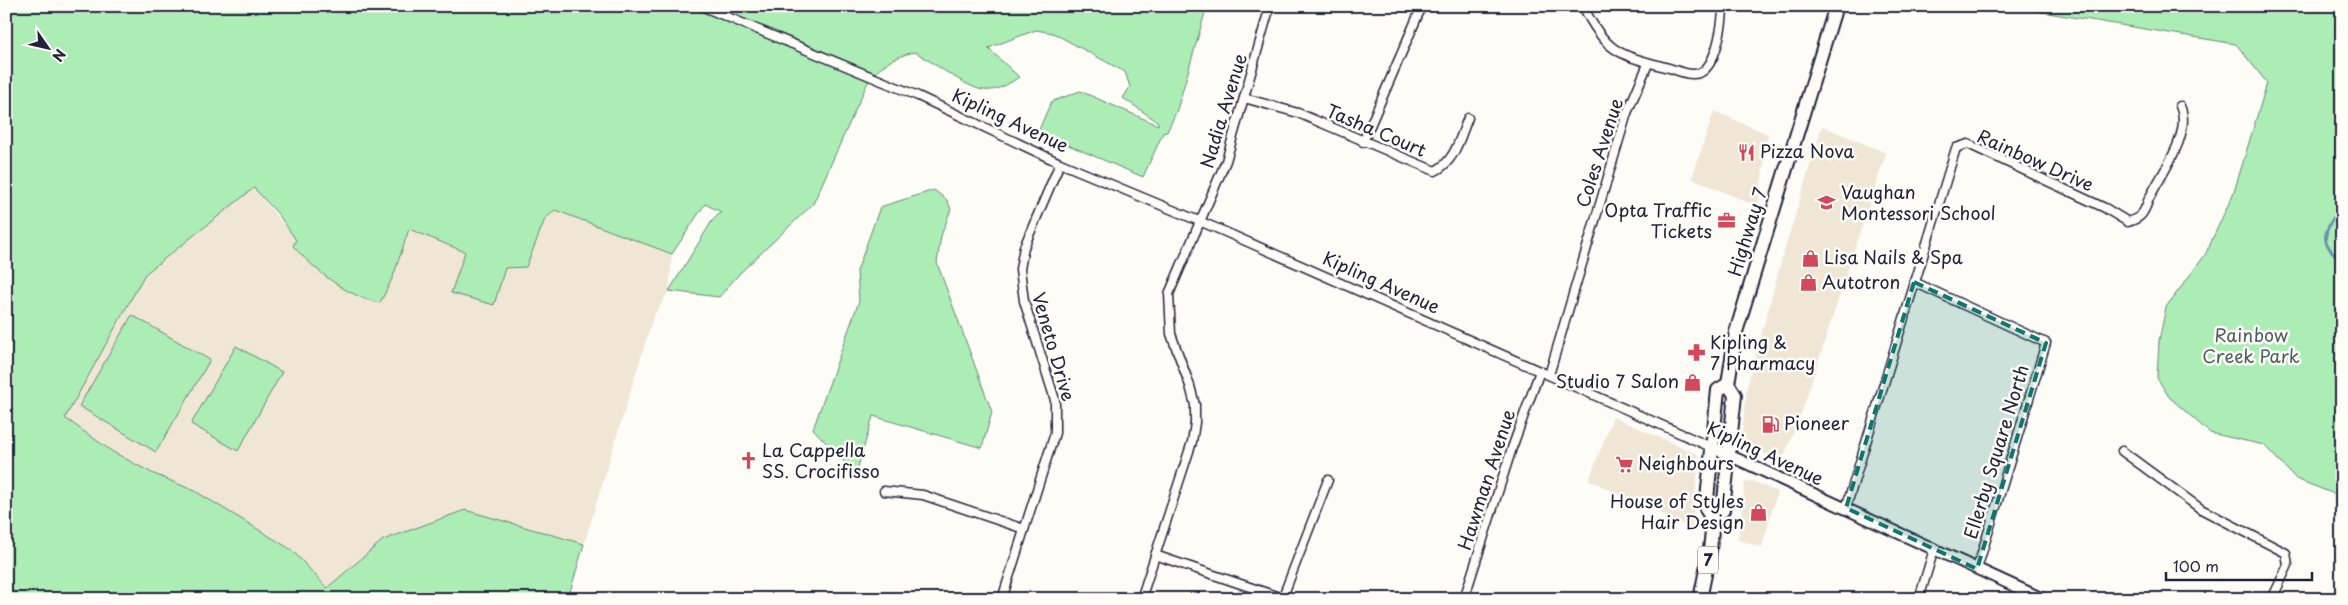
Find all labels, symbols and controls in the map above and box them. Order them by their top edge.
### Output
north arrow [22,22,72,72]
text: N [47,45,71,66]
street label: Nadia Avenue [1192,50,1253,171]
street label: Kipling Avenue [948,81,1073,158]
street label: Coles Avenue [1568,94,1629,211]
street label: Tasha Court [1322,96,1431,163]
street label: Rainbow Drive [1973,122,2098,197]
place label: Pizza Nova [1760,137,1854,164]
restaurant icon: Pizza Nova [1736,142,1756,162]
place label: Vaughan Montessori School [1841,178,1996,226]
street label: Highway 7 [1720,184,1773,279]
school or university icon: Vaughan Montessori School [1817,193,1837,213]
place label: Opta Traffic Tickets [1604,196,1712,244]
office icon: Opta Traffic Tickets [1716,211,1736,231]
place label: Lisa Nails & Spa [1824,243,1963,270]
street label: Kipling Avenue [1319,244,1445,320]
shop icon: Lisa Nails & Spa [1800,248,1820,268]
place label: Autotron [1822,268,1900,295]
shop icon: Autotron [1798,273,1818,293]
street label: Veneto Drive [1026,289,1083,404]
park label: Rainbow Creek Park [2202,321,2300,369]
place label: Kipling & 7 Pharmacy [1710,328,1815,376]
pharmacy icon: Kipling & 7 Pharmacy [1686,343,1706,363]
street label: Ellerby Square North [1956,361,2035,542]
place label: Studio 7 Salon [1556,367,1679,394]
shop icon: Studio 7 Salon [1683,372,1703,392]
street label: Hawman Avenue [1450,406,1521,553]
place label: Pioneer [1784,409,1850,436]
street label: Kipling Avenue [1703,414,1828,491]
fuel station icon: Pioneer [1760,414,1780,434]
place label: La Cappella SS. Crocifisso [762,436,880,484]
place label: Neighbours [1638,449,1734,476]
church icon: La Cappella SS. Crocifisso [738,451,758,471]
supermarket icon: Neighbours [1614,454,1634,474]
place label: House of Styles Hair Design [1610,487,1744,535]
shop icon: House of Styles Hair Design [1748,502,1768,522]
road number: 7 [1698,546,1718,574]
scale bar [2166,550,2312,582]
text: 100 m [2173,554,2219,577]

